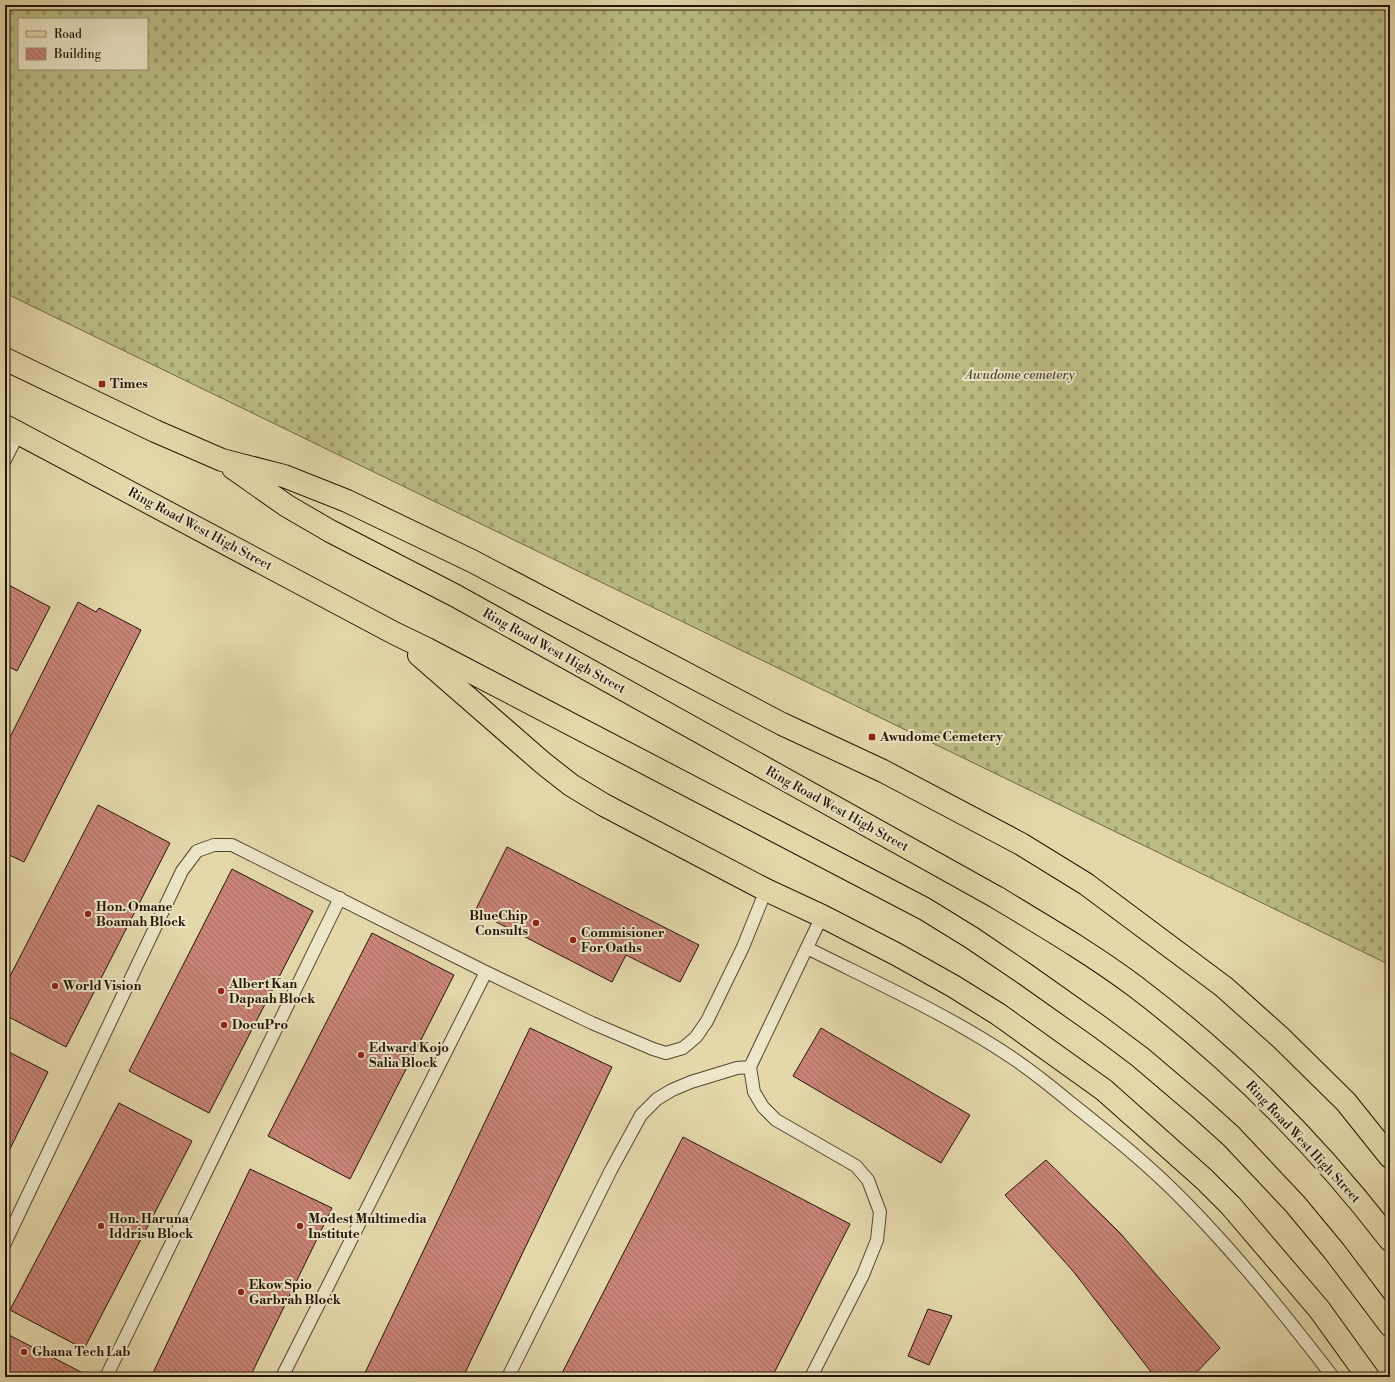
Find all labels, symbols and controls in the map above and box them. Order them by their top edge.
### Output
legend [18,18,148,70]
text: Road [54,27,82,42]
text: Building [53,47,102,62]
park label: Awudome cemetery [963,367,1075,383]
place label: Times [110,376,148,392]
marker: Times [97,379,107,389]
street label: Ring Road West High Street [125,484,275,574]
street label: Ring Road West High Street [480,605,629,697]
place label: Awudome Cemetery [879,729,1003,745]
marker: Awudome Cemetery [867,732,877,742]
street label: Ring Road West High Street [763,763,912,855]
place label: Hon. Omane Boamah Block [96,899,187,930]
place label: BlueChip Consults [469,908,528,939]
marker: Hon. Omane Boamah Block [83,909,93,919]
marker: BlueChip Consults [531,918,541,928]
place label: Commisioner For Oaths [581,925,665,956]
marker: Commisioner For Oaths [568,935,578,945]
place label: Albert Kan Dapaah Block [228,976,316,1007]
place label: World Vision [62,978,141,994]
marker: World Vision [50,981,60,991]
marker: Albert Kan Dapaah Block [216,986,226,996]
place label: DocuPro [232,1017,289,1033]
marker: DocuPro [219,1020,229,1030]
place label: Edward Kojo Salia Block [369,1040,449,1071]
marker: Edward Kojo Salia Block [356,1050,366,1060]
street label: Ring Road West High Street [1242,1078,1364,1207]
place label: Hon. Haruna Iddrisu Block [109,1211,194,1242]
place label: Modest Multimedia Institute [308,1211,428,1242]
marker: Hon. Haruna Iddrisu Block [96,1221,106,1231]
marker: Modest Multimedia Institute [295,1221,305,1231]
place label: Ekow Spio Garbrah Block [249,1277,342,1308]
marker: Ekow Spio Garbrah Block [236,1287,246,1297]
place label: Ghana Tech Lab [32,1344,130,1360]
marker: Ghana Tech Lab [19,1347,29,1357]

